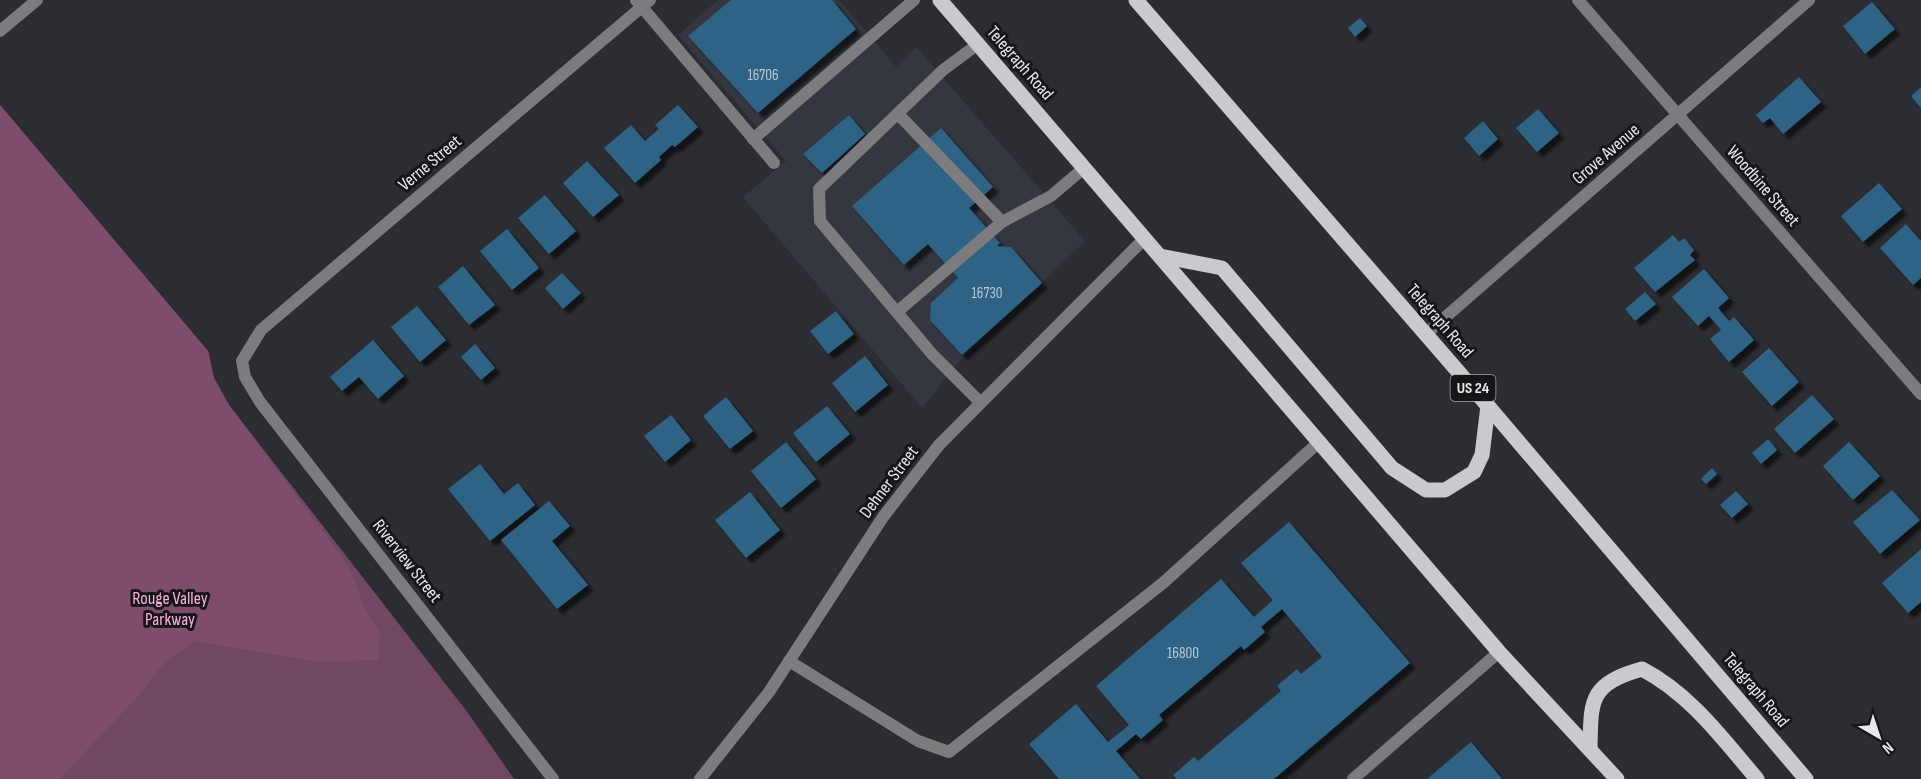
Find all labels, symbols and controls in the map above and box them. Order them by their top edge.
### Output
street label: Telegraph Road [982,22,1058,104]
house number: 16706 [747,66,779,85]
street label: Grove Avenue [1568,119,1644,189]
street label: Verne Street [394,130,466,195]
street label: Woodbine Street [1722,141,1804,231]
street label: Telegraph Road [1402,280,1478,362]
house number: 16730 [972,284,1002,303]
road number: US 24 [1450,375,1496,401]
street label: Dehner Street [855,441,923,522]
street label: Riverview Street [368,515,446,607]
park label: Rouge Valley Parkway [132,588,208,630]
house number: 16800 [1167,644,1199,663]
street label: Telegraph Road [1719,648,1793,732]
north arrow [1849,707,1909,767]
text: N [1878,737,1897,758]

